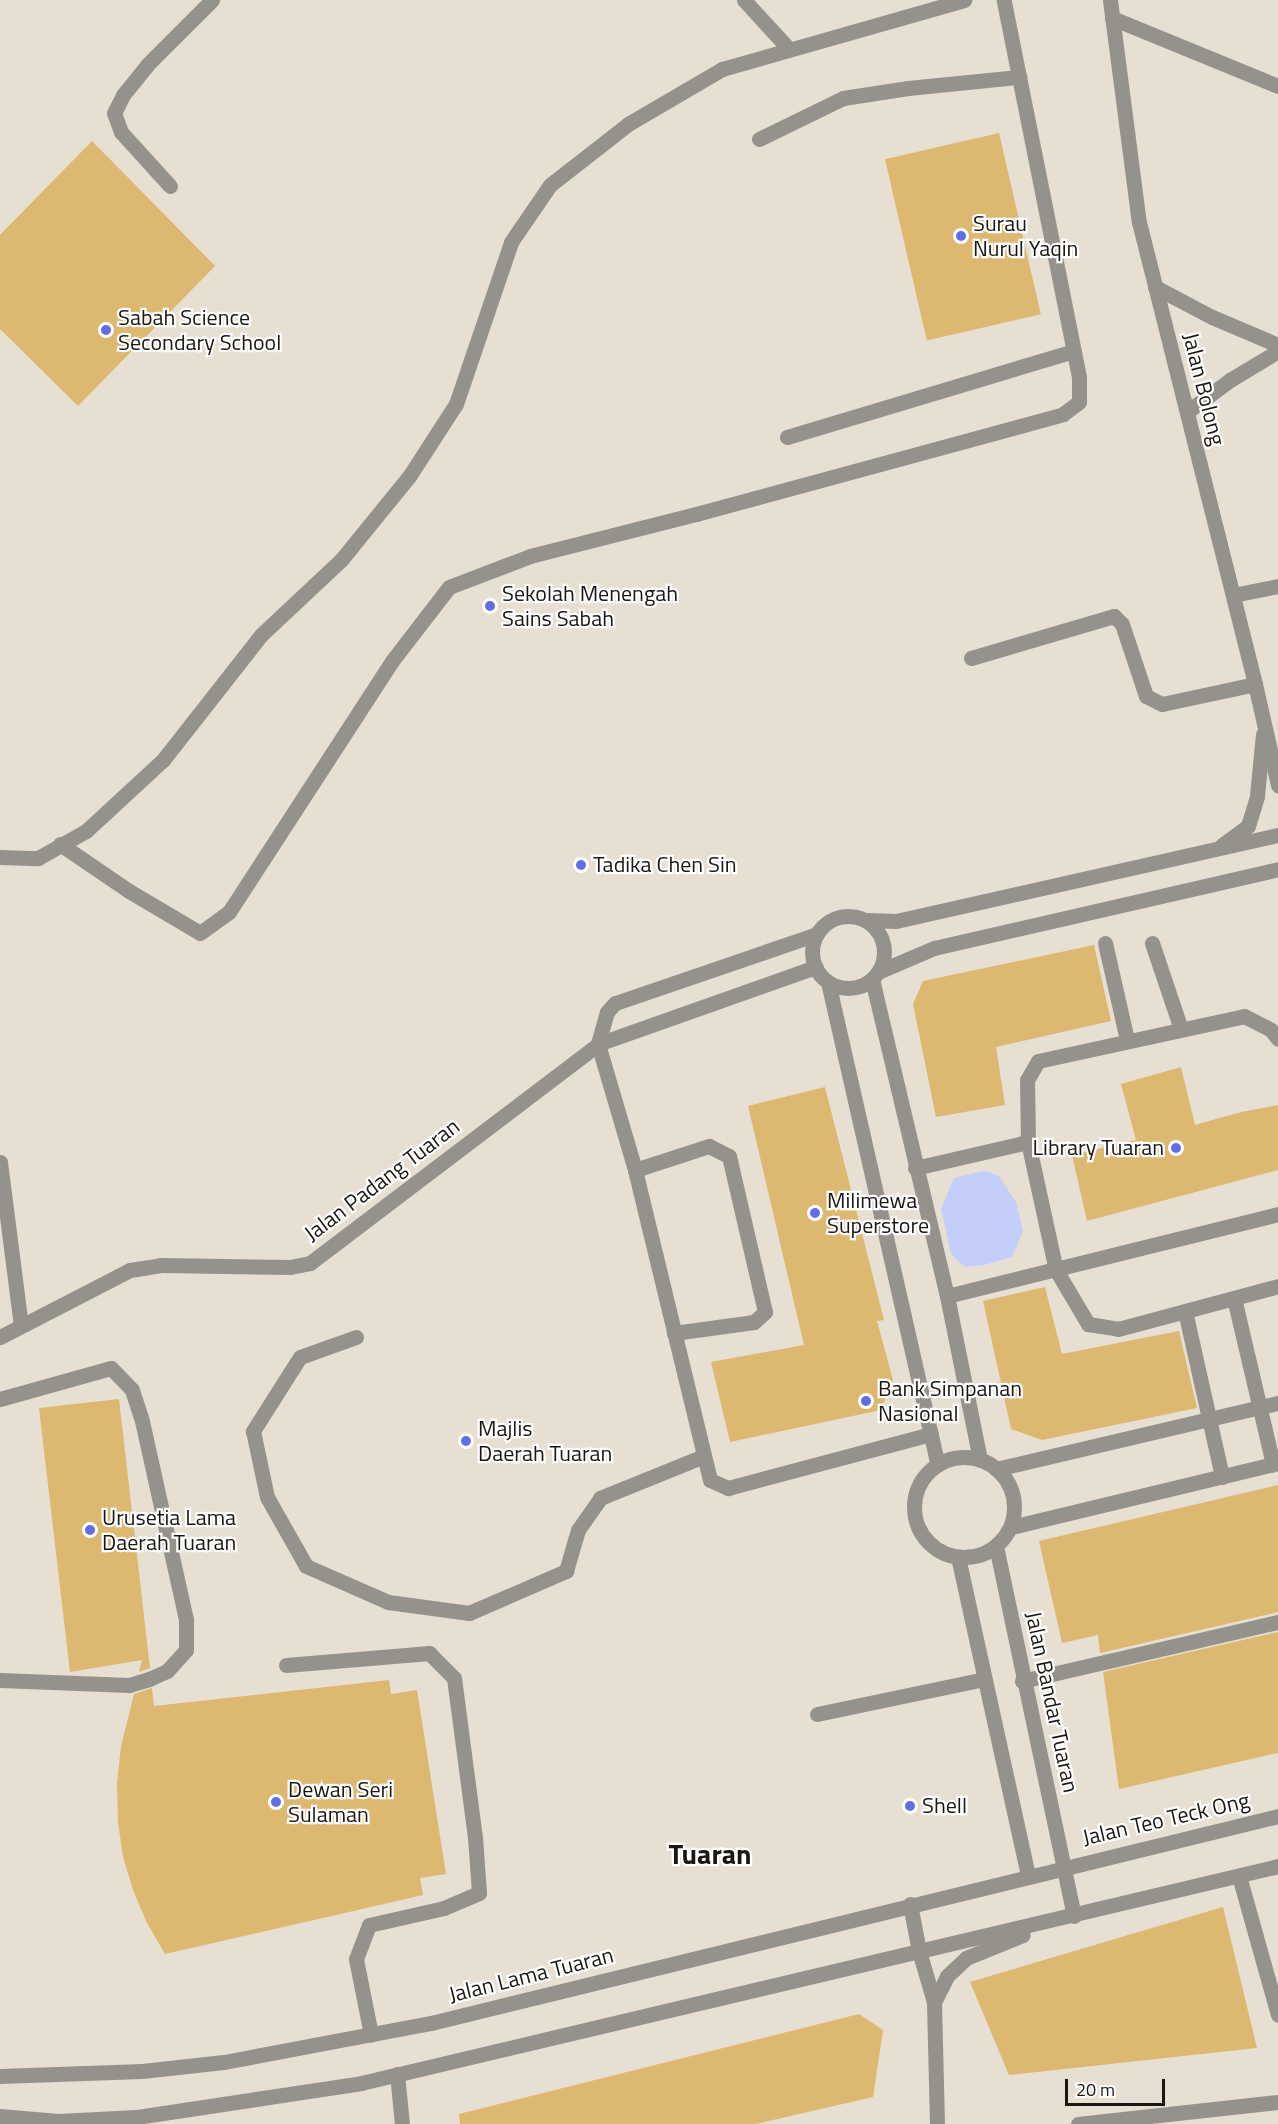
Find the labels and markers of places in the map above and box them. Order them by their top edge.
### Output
place label: Surau Nurul Yaqin [973,210,1078,262]
marker: Surau Nurul Yaqin [954,229,968,243]
place label: Sabah Science Secondary School [118,304,281,356]
marker: Sabah Science Secondary School [99,323,113,337]
place label: Sekolah Menengah Sains Sabah [502,580,678,632]
marker: Sekolah Menengah Sains Sabah [483,599,497,613]
place label: Tadika Chen Sin [593,852,737,878]
marker: Tadika Chen Sin [574,858,588,872]
place label: Library Tuaran [1033,1135,1164,1161]
marker: Library Tuaran [1169,1141,1183,1155]
place label: Milimewa Superstore [827,1187,929,1238]
marker: Milimewa Superstore [808,1206,822,1220]
place label: Bank Simpanan Nasional [878,1375,1022,1426]
marker: Bank Simpanan Nasional [859,1394,873,1408]
place label: Majlis Daerah Tuaran [478,1415,612,1466]
marker: Majlis Daerah Tuaran [459,1434,473,1448]
place label: Urusetia Lama Daerah Tuaran [102,1504,236,1556]
marker: Urusetia Lama Daerah Tuaran [83,1523,97,1537]
place label: Dewan Seri Sulaman [288,1776,393,1828]
place label: Shell [922,1793,967,1819]
marker: Dewan Seri Sulaman [269,1795,283,1809]
marker: Shell [903,1799,917,1813]

